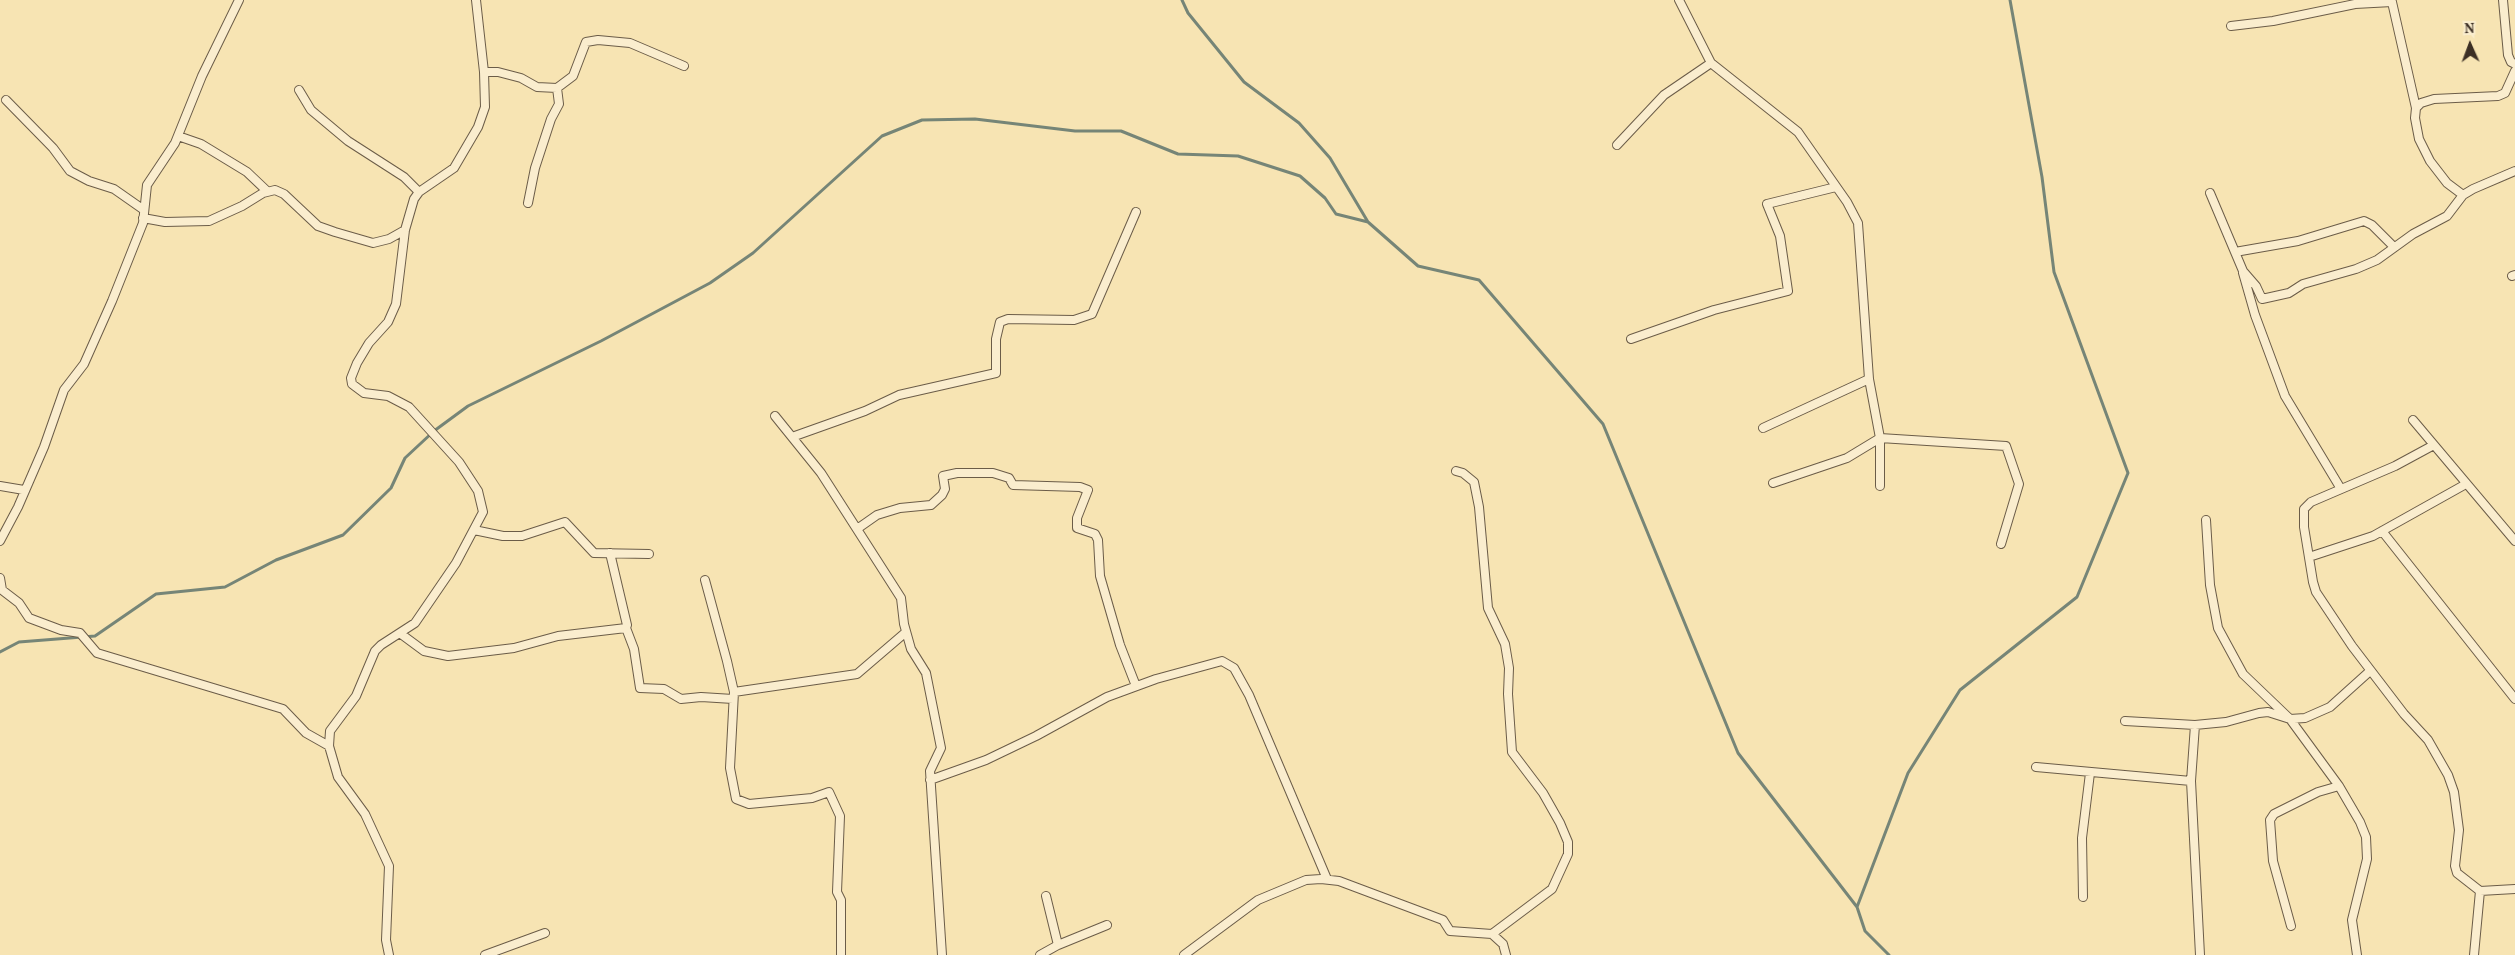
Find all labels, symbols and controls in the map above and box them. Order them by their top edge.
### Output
north arrow [2445,20,2495,70]
text: N [2464,20,2475,39]

